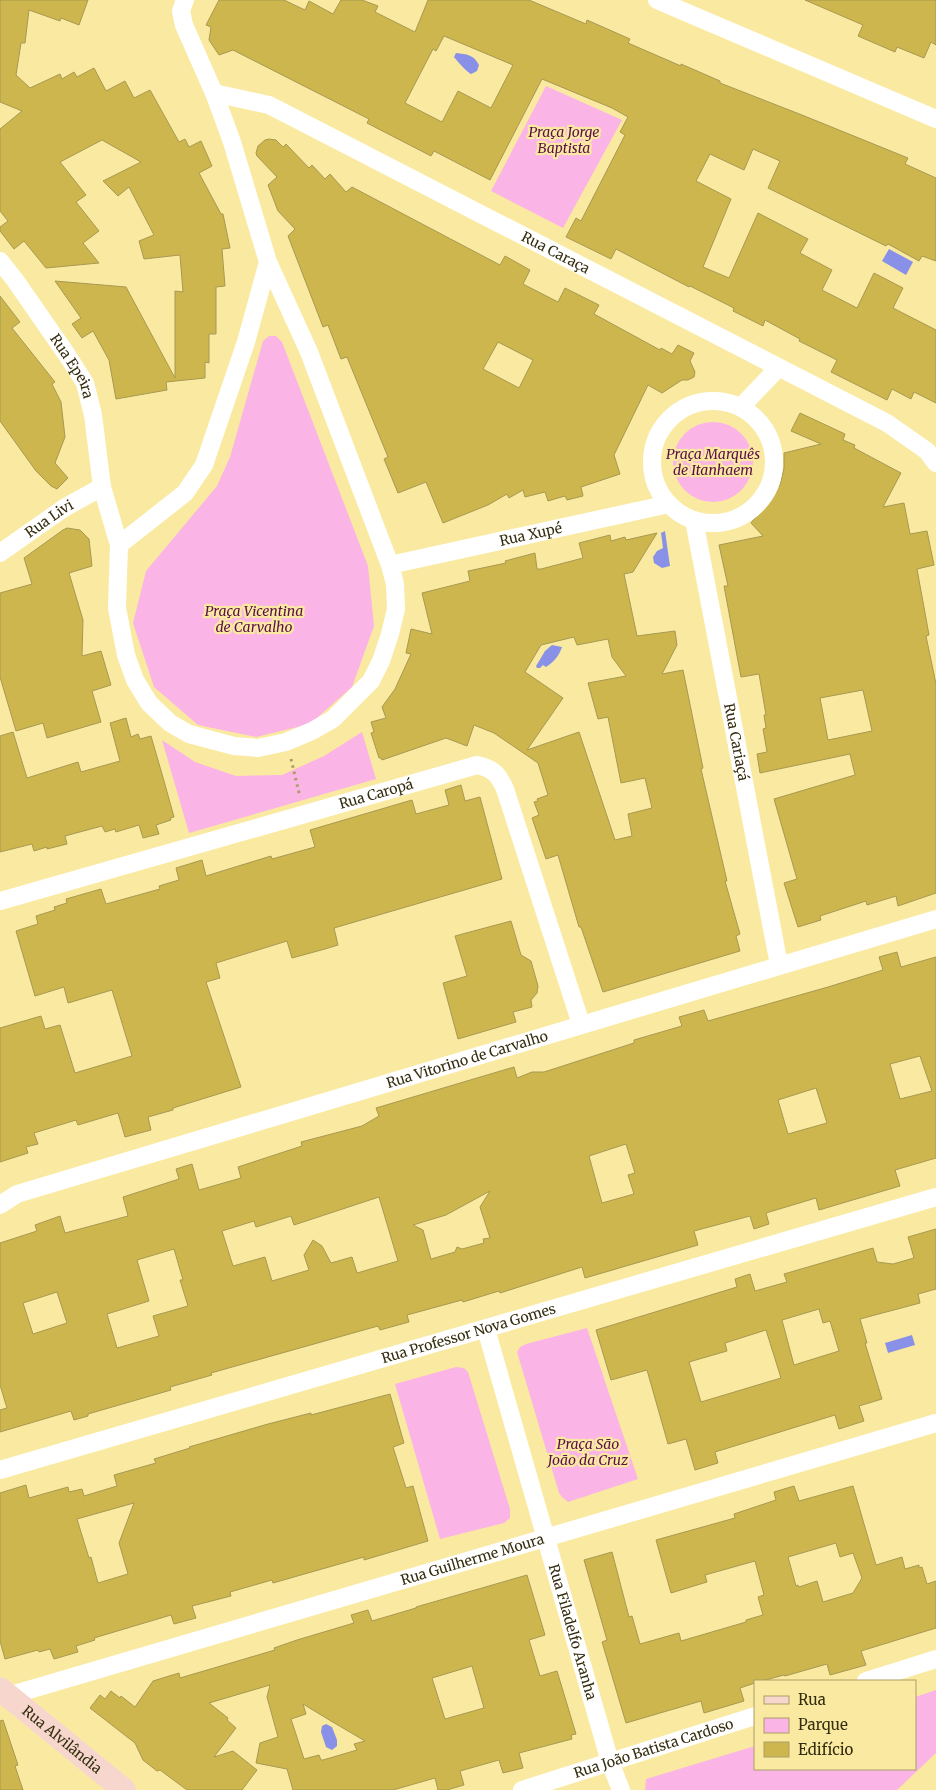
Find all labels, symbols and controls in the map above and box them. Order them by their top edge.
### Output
park label: Praça Jorge Baptista [528,123,600,157]
street label: Rua Caraça [519,228,593,278]
street label: Rua Epeira [46,330,98,401]
park label: Praça Marquês de Itanhaem [666,445,760,479]
street label: Rua Livi [22,496,77,542]
street label: Rua Xupé [498,519,564,550]
park label: Praça Vicentina de Carvalho [205,602,303,636]
street label: Rua Cariaçá [720,702,753,783]
street label: Rua Caropá [337,775,416,813]
street label: Rua Vitorino de Carvalho [384,1027,550,1092]
street label: Rua Professor Nova Gomes [379,1299,558,1367]
park label: Praça São João da Cruz [546,1435,629,1469]
street label: Rua Guilherme Moura [399,1530,547,1589]
street label: Rua Filadelfo Aranha [545,1562,601,1702]
legend [754,1680,916,1770]
text: Rua [798,1690,826,1709]
street label: Rua Alvilândia [18,1702,106,1778]
street label: Rua João Batista Cardoso [572,1714,736,1782]
text: Parque [798,1715,848,1734]
text: Edifício [798,1740,854,1759]

